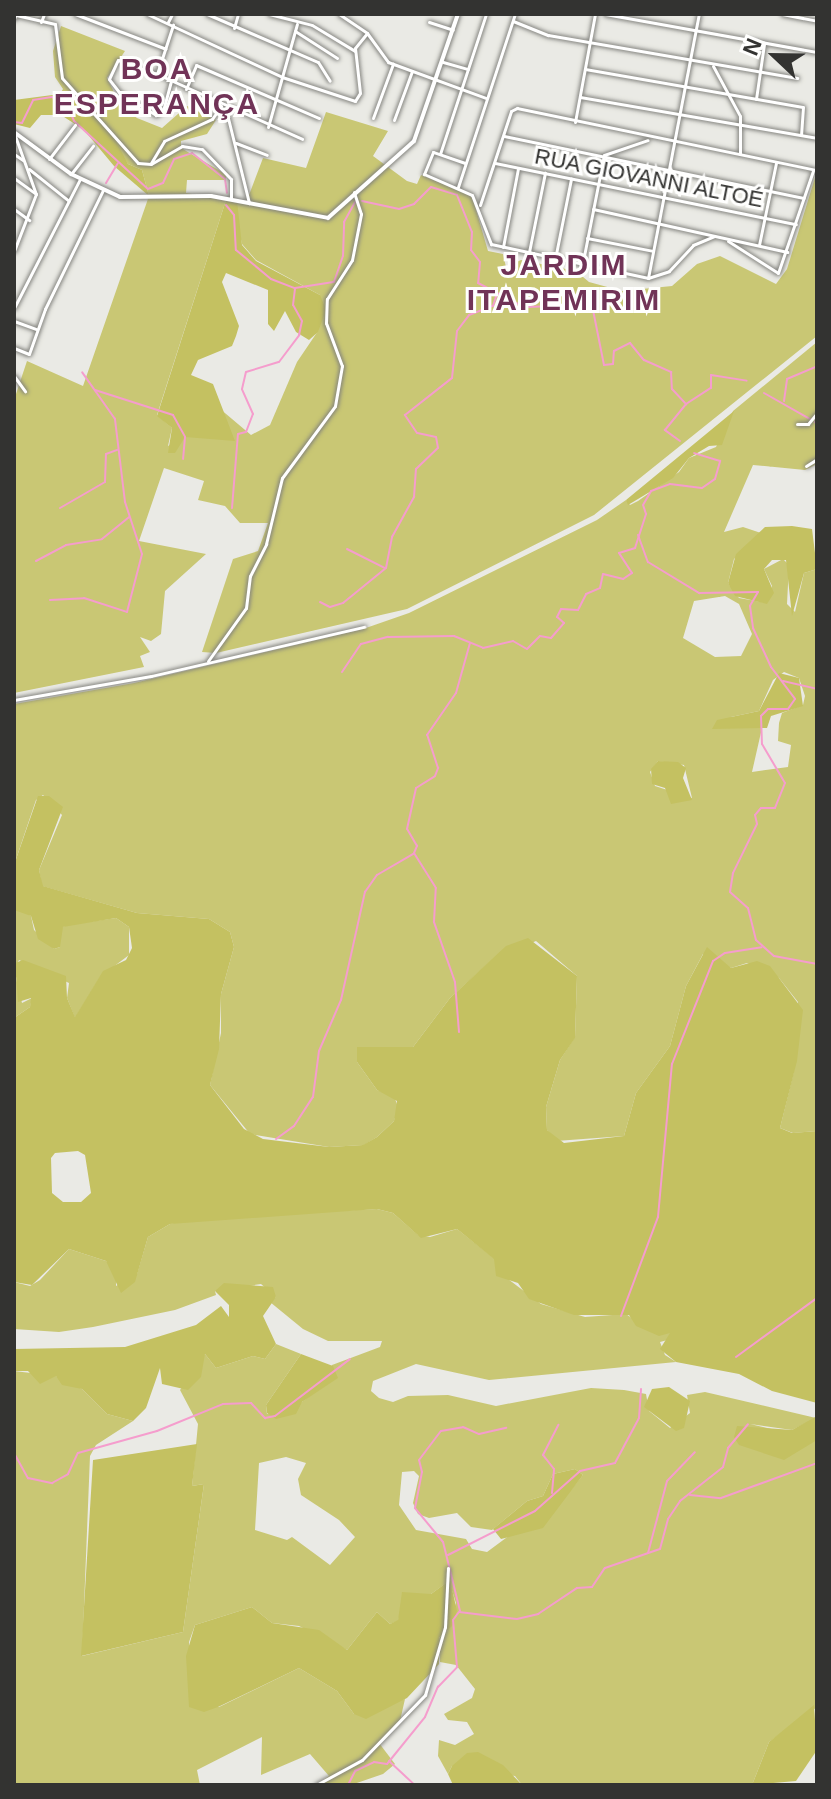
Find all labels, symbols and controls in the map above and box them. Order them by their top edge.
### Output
north arrow [735,16,815,96]
text: N [738,35,767,59]
district label: BOA ESPERANÇA [54,51,260,122]
street label: RUA GIOVANNI ALTOÉ [531,143,767,213]
district label: JARDIM ITAPEMIRIM [467,247,661,318]

